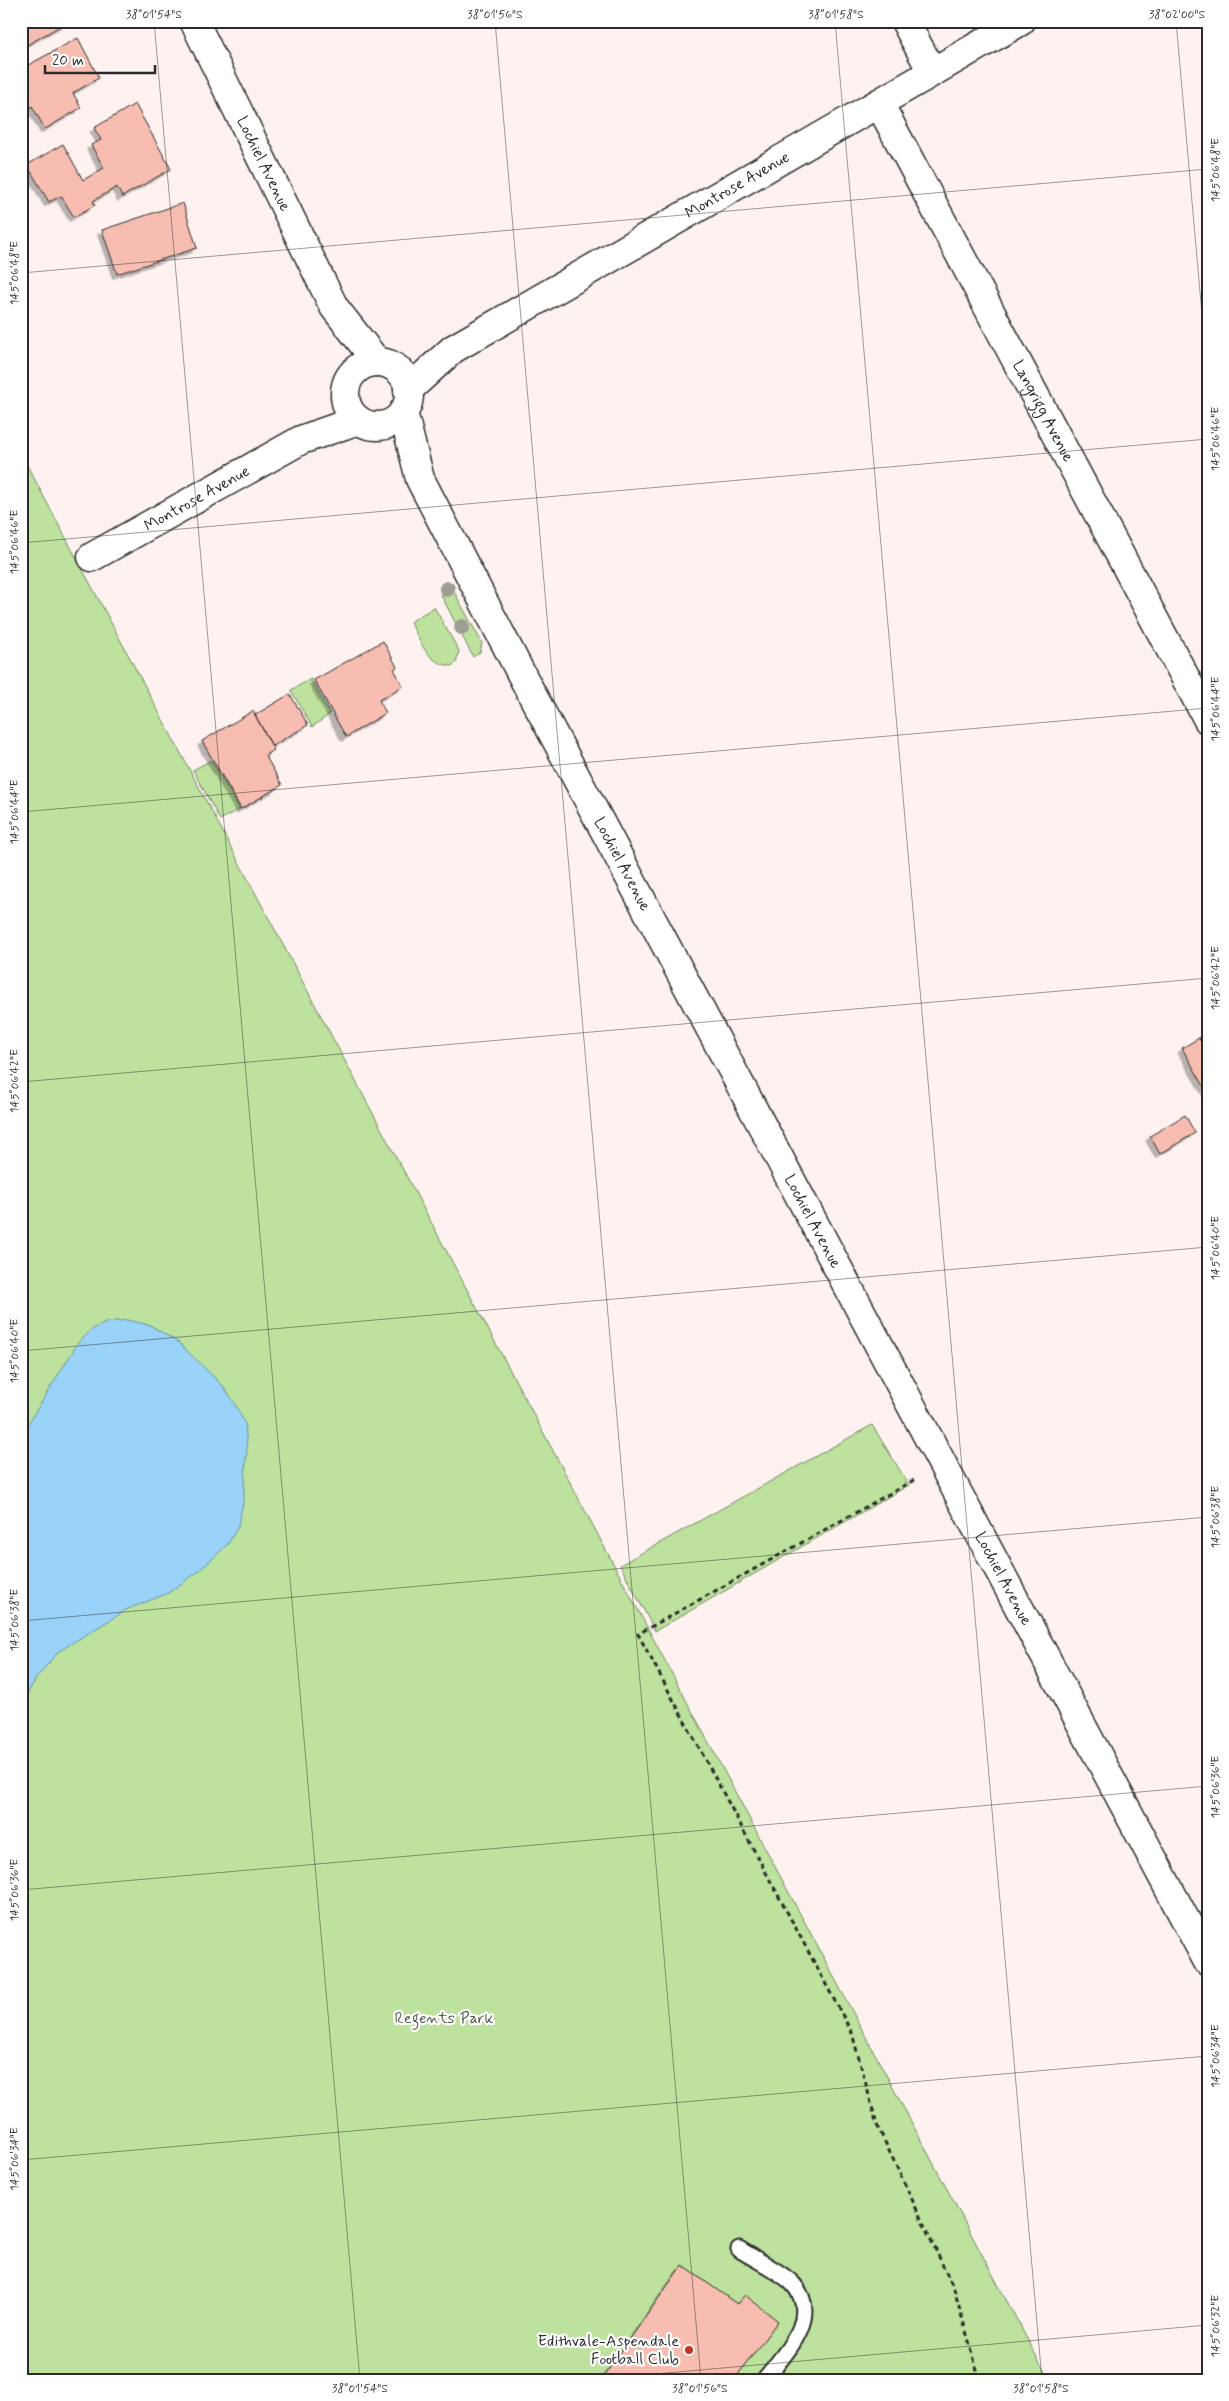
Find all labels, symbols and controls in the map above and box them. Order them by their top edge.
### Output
text: 38°01'54"S [126,7,182,23]
text: 38°01'56"S [467,7,523,23]
text: 38°01'58"S [808,7,864,23]
text: 38°02'00"S [1149,7,1205,23]
scale bar [45,42,155,74]
text: 20 m [52,51,84,71]
street label: Lochiel Avenue [232,113,296,215]
text: 145°06'48"E [1208,138,1224,202]
street label: Montrose Avenue [681,146,793,223]
text: 145°06'48"E [7,241,23,305]
street label: Langrigg Avenue [1008,356,1079,466]
text: 145°06'46"E [1208,407,1224,471]
street label: Montrose Avenue [140,461,253,536]
text: 145°06'46"E [7,510,23,574]
text: 145°06'44"E [1208,677,1224,741]
text: 145°06'44"E [7,780,23,844]
street label: Lochiel Avenue [589,813,656,915]
text: 145°06'42"E [1208,946,1224,1010]
text: 145°06'42"E [7,1049,23,1113]
street label: Lochiel Avenue [779,1171,847,1272]
text: 145°06'40"E [1208,1216,1224,1280]
text: 145°06'40"E [7,1319,23,1383]
text: 145°06'38"E [1208,1486,1224,1548]
street label: Lochiel Avenue [970,1528,1037,1630]
text: 145°06'38"E [7,1589,23,1651]
text: 145°06'36"E [1208,1756,1224,1818]
text: 145°06'36"E [7,1859,23,1921]
park label: Regents Park [394,2008,494,2030]
text: 145°06'34"E [1208,2024,1224,2088]
text: 145°06'34"E [7,2127,23,2191]
text: 145°06'32"E [1208,2295,1224,2357]
place label: Edithvale-Aspendale Football Club [538,2331,679,2370]
marker: Edithvale-Aspendale Football Club [683,2344,695,2356]
text: 38°01'54"S [332,2381,388,2397]
text: 38°01'56"S [672,2381,728,2397]
text: 38°01'58"S [1013,2381,1069,2397]

